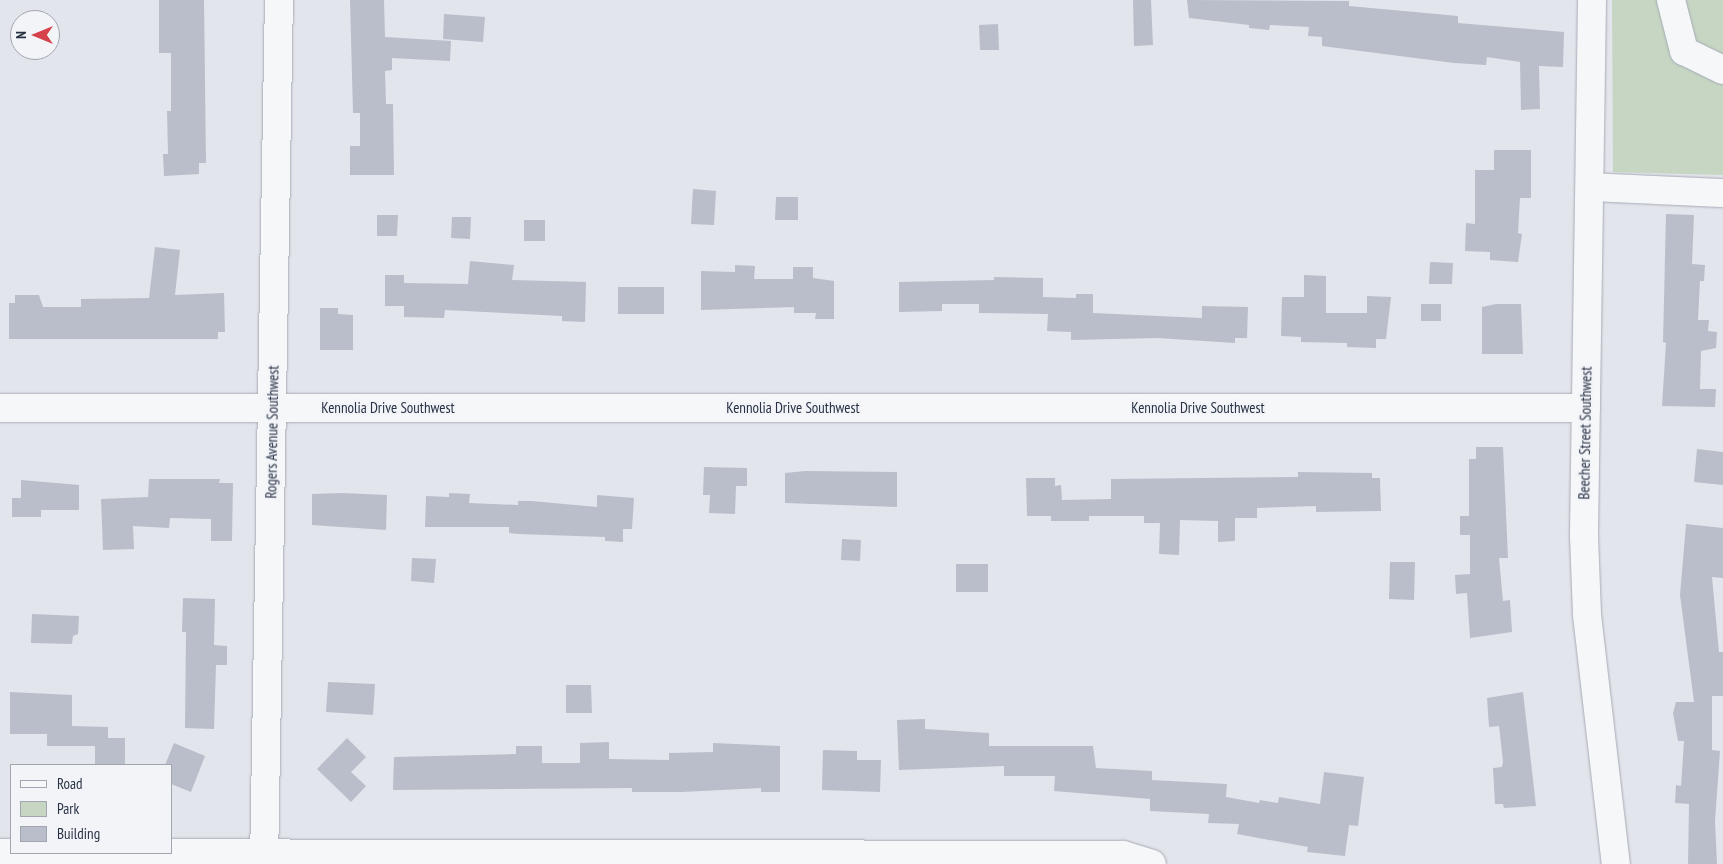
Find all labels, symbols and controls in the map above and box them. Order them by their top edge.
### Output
north arrow [10,10,60,60]
text: N [12,31,30,39]
street label: Rogers Avenue Southwest [262,365,282,499]
street label: Beecher Street Southwest [1575,366,1595,500]
street label: Kennolia Drive Southwest [321,399,455,417]
street label: Kennolia Drive Southwest [726,399,860,417]
street label: Kennolia Drive Southwest [1131,399,1265,417]
legend [10,764,172,854]
text: Road [57,774,83,793]
text: Park [57,799,79,818]
text: Building [57,824,100,843]

